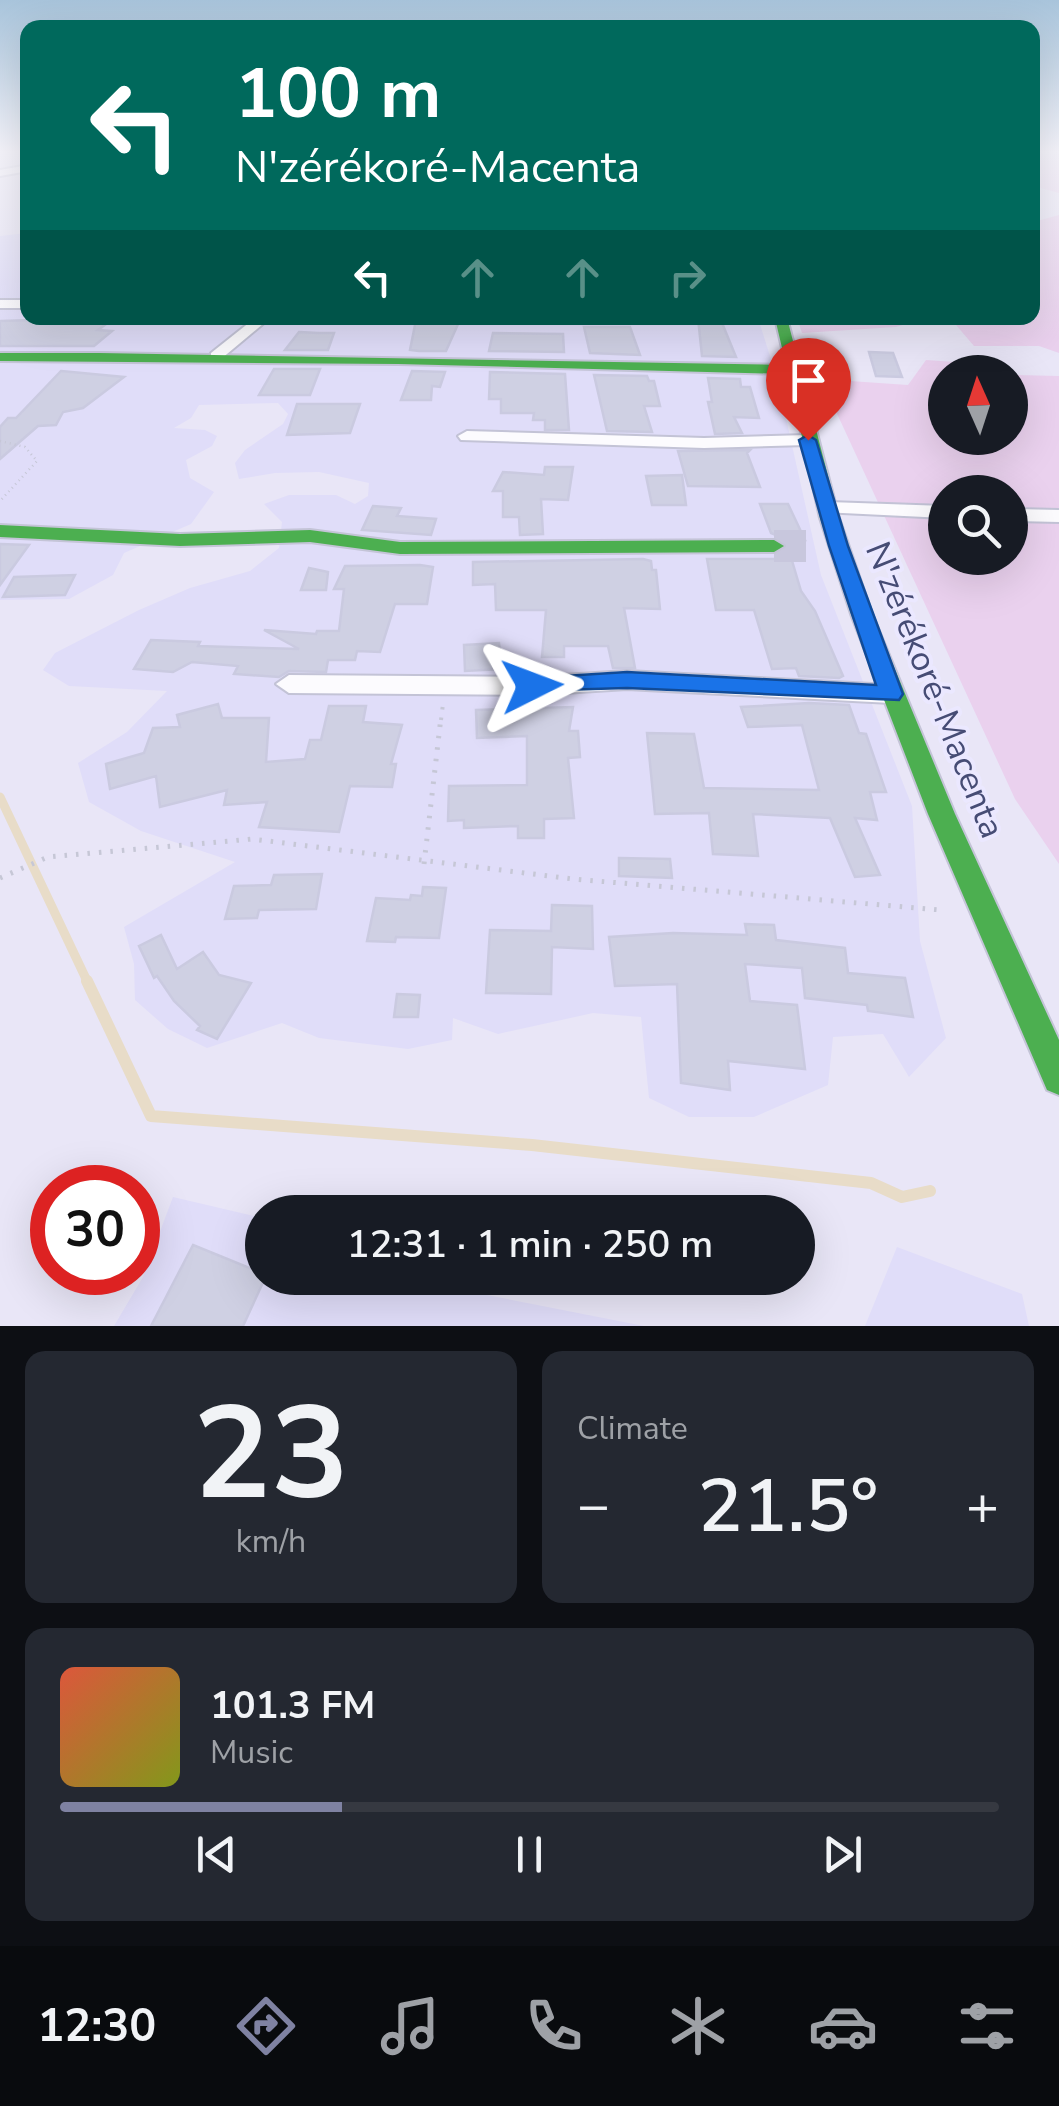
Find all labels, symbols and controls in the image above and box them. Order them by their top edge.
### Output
text: 100 m [235,46,441,142]
icon: left [70,60,200,190]
text: N'zérékoré-Macenta [235,137,640,198]
icon: left [345,250,400,305]
icon: ahead [450,250,505,305]
icon: ahead [555,250,610,305]
icon: right [660,250,715,305]
pin [766,338,851,441]
icon: arrive [781,353,836,408]
north arrow [928,355,1028,455]
map controls [928,355,1028,575]
button: search [928,475,1028,575]
street label: N'zérékoré-Macenta [854,535,1016,845]
position arrow [480,634,584,738]
speed limit sign: 30 [30,1165,160,1295]
text: 12:31 · 1 min · 250 m [347,1219,713,1270]
text: 23 [193,1366,349,1543]
text: Climate [577,1407,688,1450]
text: 21.5° [698,1455,878,1557]
text: − [577,1468,610,1543]
text: + [966,1468,999,1543]
text: km/h [236,1520,306,1563]
text: 101.3 FM [210,1680,375,1731]
text: Music [210,1731,293,1774]
icon: previous [189,1827,244,1882]
icon: pause [502,1827,557,1882]
icon: next [815,1827,870,1882]
icon: directions [231,1991,301,2061]
icon: music [375,1991,445,2061]
icon: phone [519,1991,589,2061]
icon: climate [663,1991,733,2061]
icon: car [808,1991,878,2061]
icon: filters [952,1991,1022,2061]
text: 12:30 [37,1996,156,2057]

